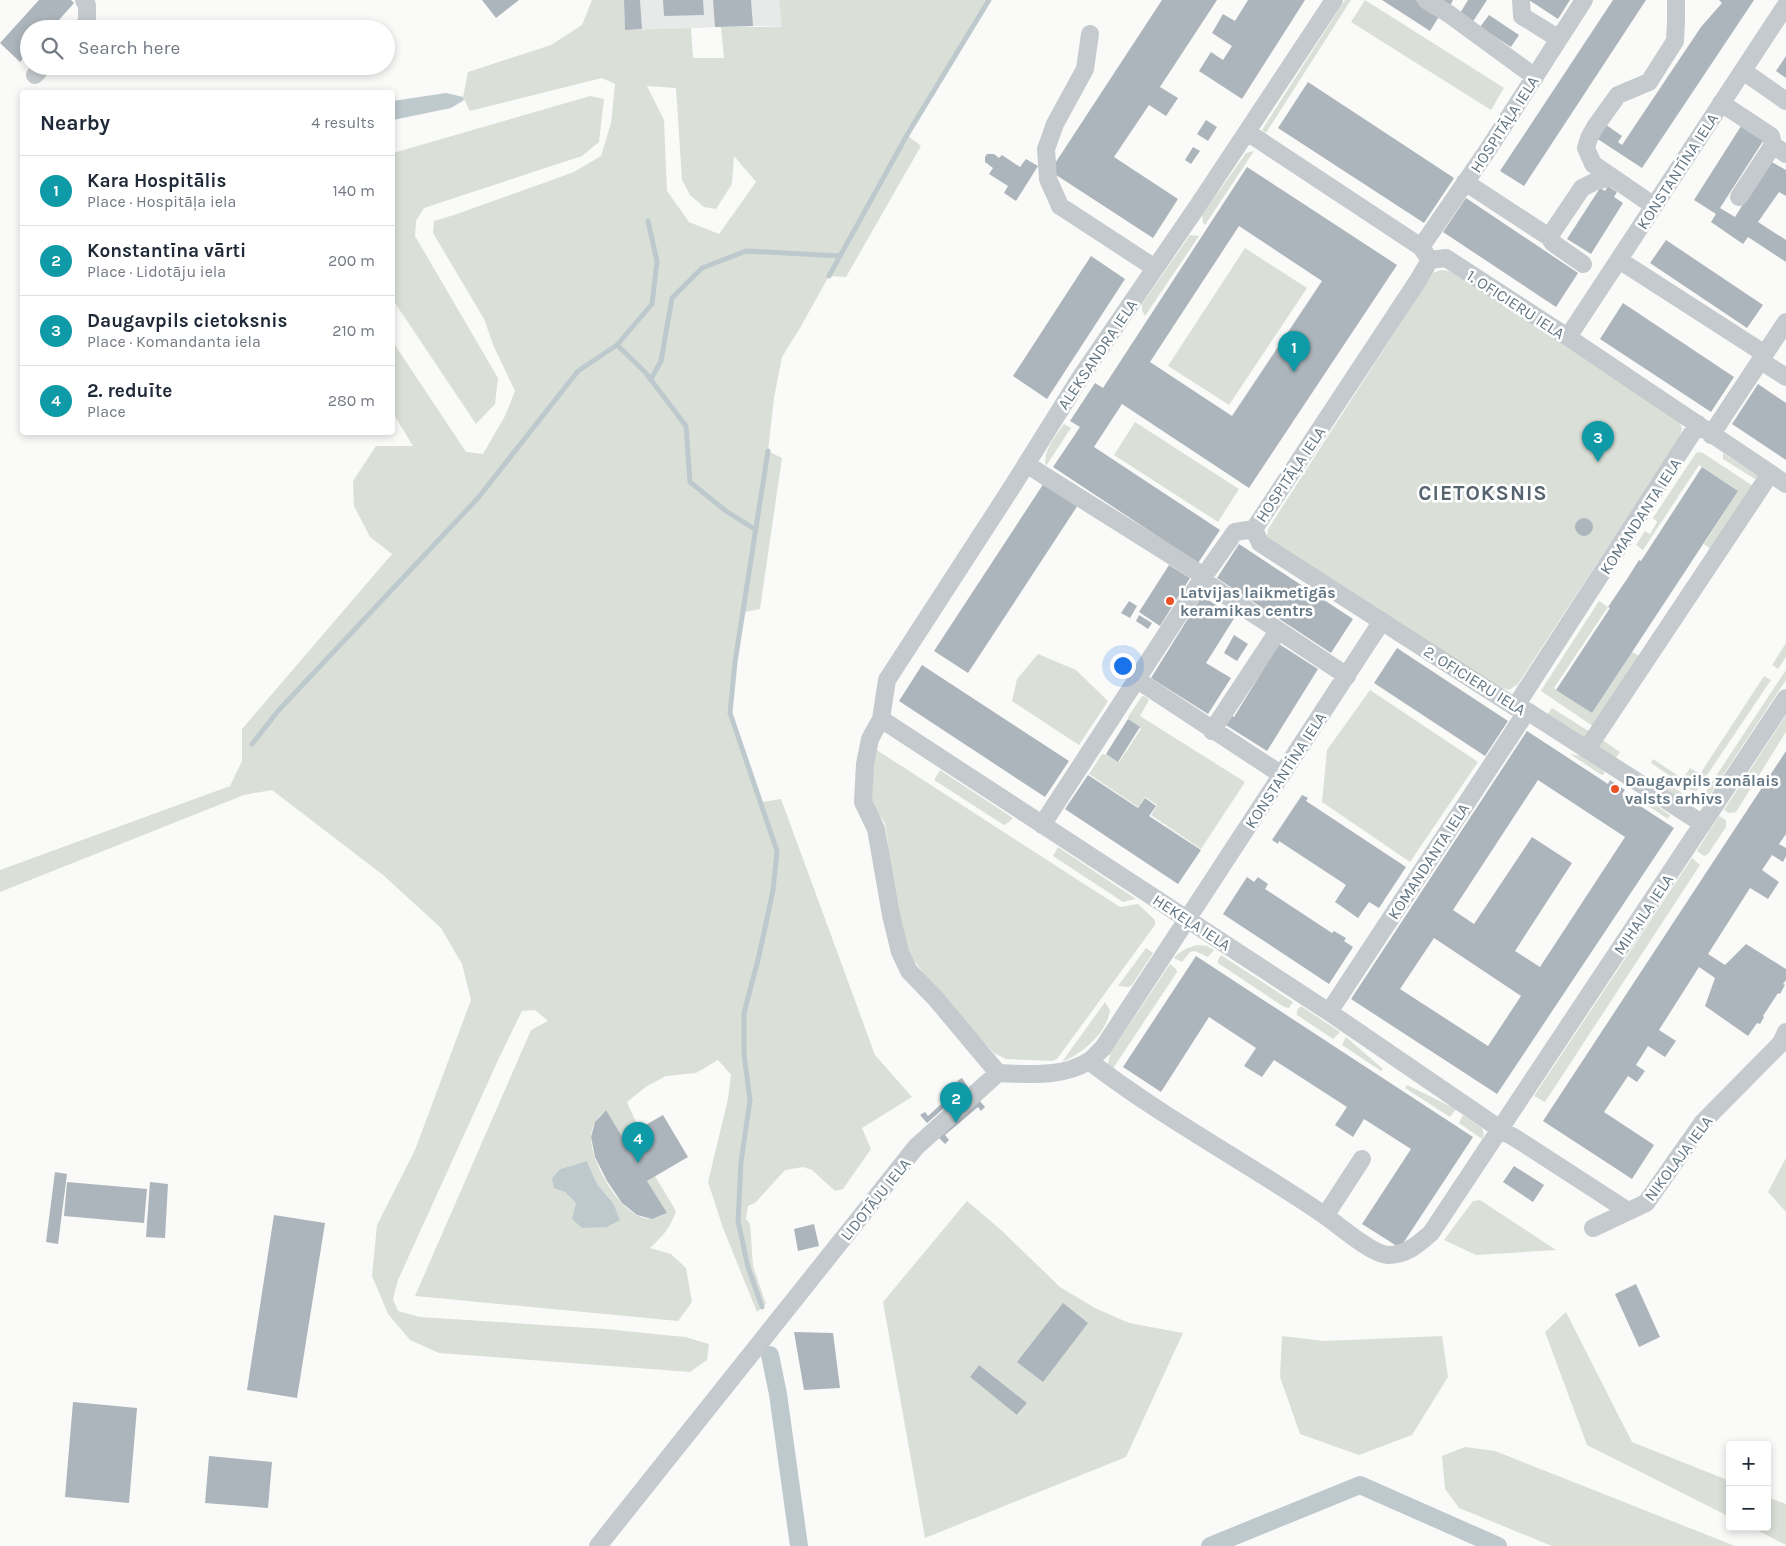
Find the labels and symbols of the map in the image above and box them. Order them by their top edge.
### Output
street label: HOSPITĀĻA IELA [1466,72,1543,176]
street label: KONSTANTĪNA IELA [1633,110,1722,233]
street label: 1. OFICIERU IELA [1463,266,1568,343]
street label: ALEKSANDRA IELA [1054,296,1141,413]
pin: 1 [1278,331,1310,372]
pin: 3 [1582,421,1614,462]
street label: HOSPITĀĻA IELA [1251,423,1329,526]
street label: KOMANDANTA IELA [1596,455,1685,578]
district label: CIETOKSNIS [1418,481,1548,505]
place label: Latvijas laikmetīgās keramikas centrs [1180,583,1336,620]
marker: Latvijas laikmetīgās keramikas centrs [1164,595,1176,607]
street label: 2. OFICIERU IELA [1420,641,1529,719]
your location [1110,653,1136,679]
street label: KONSTANTĪNA IELA [1241,709,1330,832]
place label: Daugavpils zonālais valsts arhīvs [1625,771,1779,808]
marker: Daugavpils zonālais valsts arhīvs [1609,783,1621,795]
street label: KOMANDANTA IELA [1384,800,1473,923]
street label: MIHAILA IELA [1610,870,1677,958]
street label: HEKEĻA IELA [1149,890,1234,955]
pin: 2 [940,1082,972,1123]
street label: NIKOLAJA IELA [1640,1112,1717,1205]
pin: 4 [622,1122,654,1163]
street label: LIDOTĀJU IELA [836,1154,914,1244]

